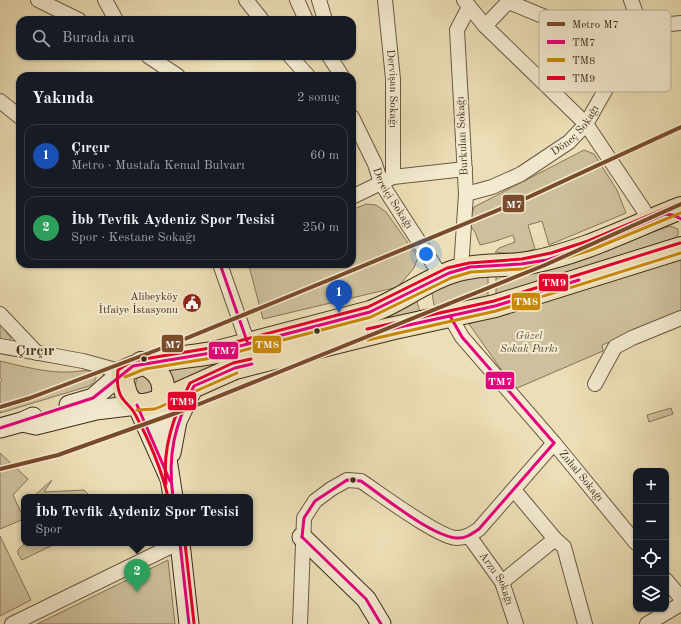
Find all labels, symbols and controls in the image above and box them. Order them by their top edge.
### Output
legend [539,10,671,92]
search box [16,16,356,60]
text: Metro M7 [572,20,619,31]
icon: search [30,27,52,49]
text: Burada ara [62,31,134,46]
text: TM7 [572,38,595,49]
street label: Dervişan Sokağı [385,49,399,128]
text: TM8 [572,56,595,67]
text: TM9 [572,74,595,85]
text: Yakında [32,90,94,107]
text: 2 sonuç [297,91,340,104]
street label: Burkulan Sokağı [455,96,471,176]
street label: Döneç Sokağı [549,103,601,158]
text: Çırçır [71,141,110,156]
text: 1 [42,149,50,162]
text: 60 m [310,149,339,162]
text: Metro · Mustafa Kemal Bulvarı [71,159,245,172]
street label: Dereiçi Sokağı [371,166,415,231]
line badge: M7 [502,194,525,213]
text: M7 [506,200,522,211]
text: İbb Tevfik Aydeniz Spor Tesisi [71,213,275,228]
text: 2 [42,221,50,234]
text: 250 m [302,221,339,234]
text: Spor · Kestane Sokağı [71,231,196,244]
your location [416,244,436,264]
line badge: TM9 [538,273,569,292]
text: TM9 [542,278,566,289]
pin: 1 [326,280,352,313]
place label: Alibeyköy İtfaiye İstasyonu [99,292,178,316]
public building icon: Alibeyköy İtfaiye İstasyonu [181,292,203,314]
line badge: TM8 [511,292,541,311]
text: TM8 [514,297,538,308]
unlabelled marker [312,326,322,336]
park label: Güzel Sokak Parkı [500,331,558,355]
line badge: M7 [161,334,184,353]
line badge: TM8 [252,335,282,354]
text: M7 [165,340,181,351]
text: TM8 [255,340,279,351]
line badge: TM7 [208,341,239,360]
district label: Çırçır [16,344,55,359]
text: TM7 [212,346,236,357]
unlabelled marker [139,354,149,364]
line badge: TM7 [485,371,515,390]
text: TM7 [488,377,512,388]
line badge: TM9 [167,391,197,411]
text: TM9 [170,397,194,408]
street label: Zuhal Sokağı [557,448,605,504]
map controls [633,468,669,612]
button: + [633,468,669,504]
unlabelled marker [348,475,358,485]
popup [21,494,253,546]
button: − [633,504,669,540]
text: İbb Tevfik Aydeniz Spor Tesisi [35,505,239,520]
text: Spor [35,523,62,536]
button: locate [633,540,669,576]
street label: Arzu Sokağı [477,550,515,606]
pin: 2 [124,559,150,592]
button: layers [633,576,669,612]

